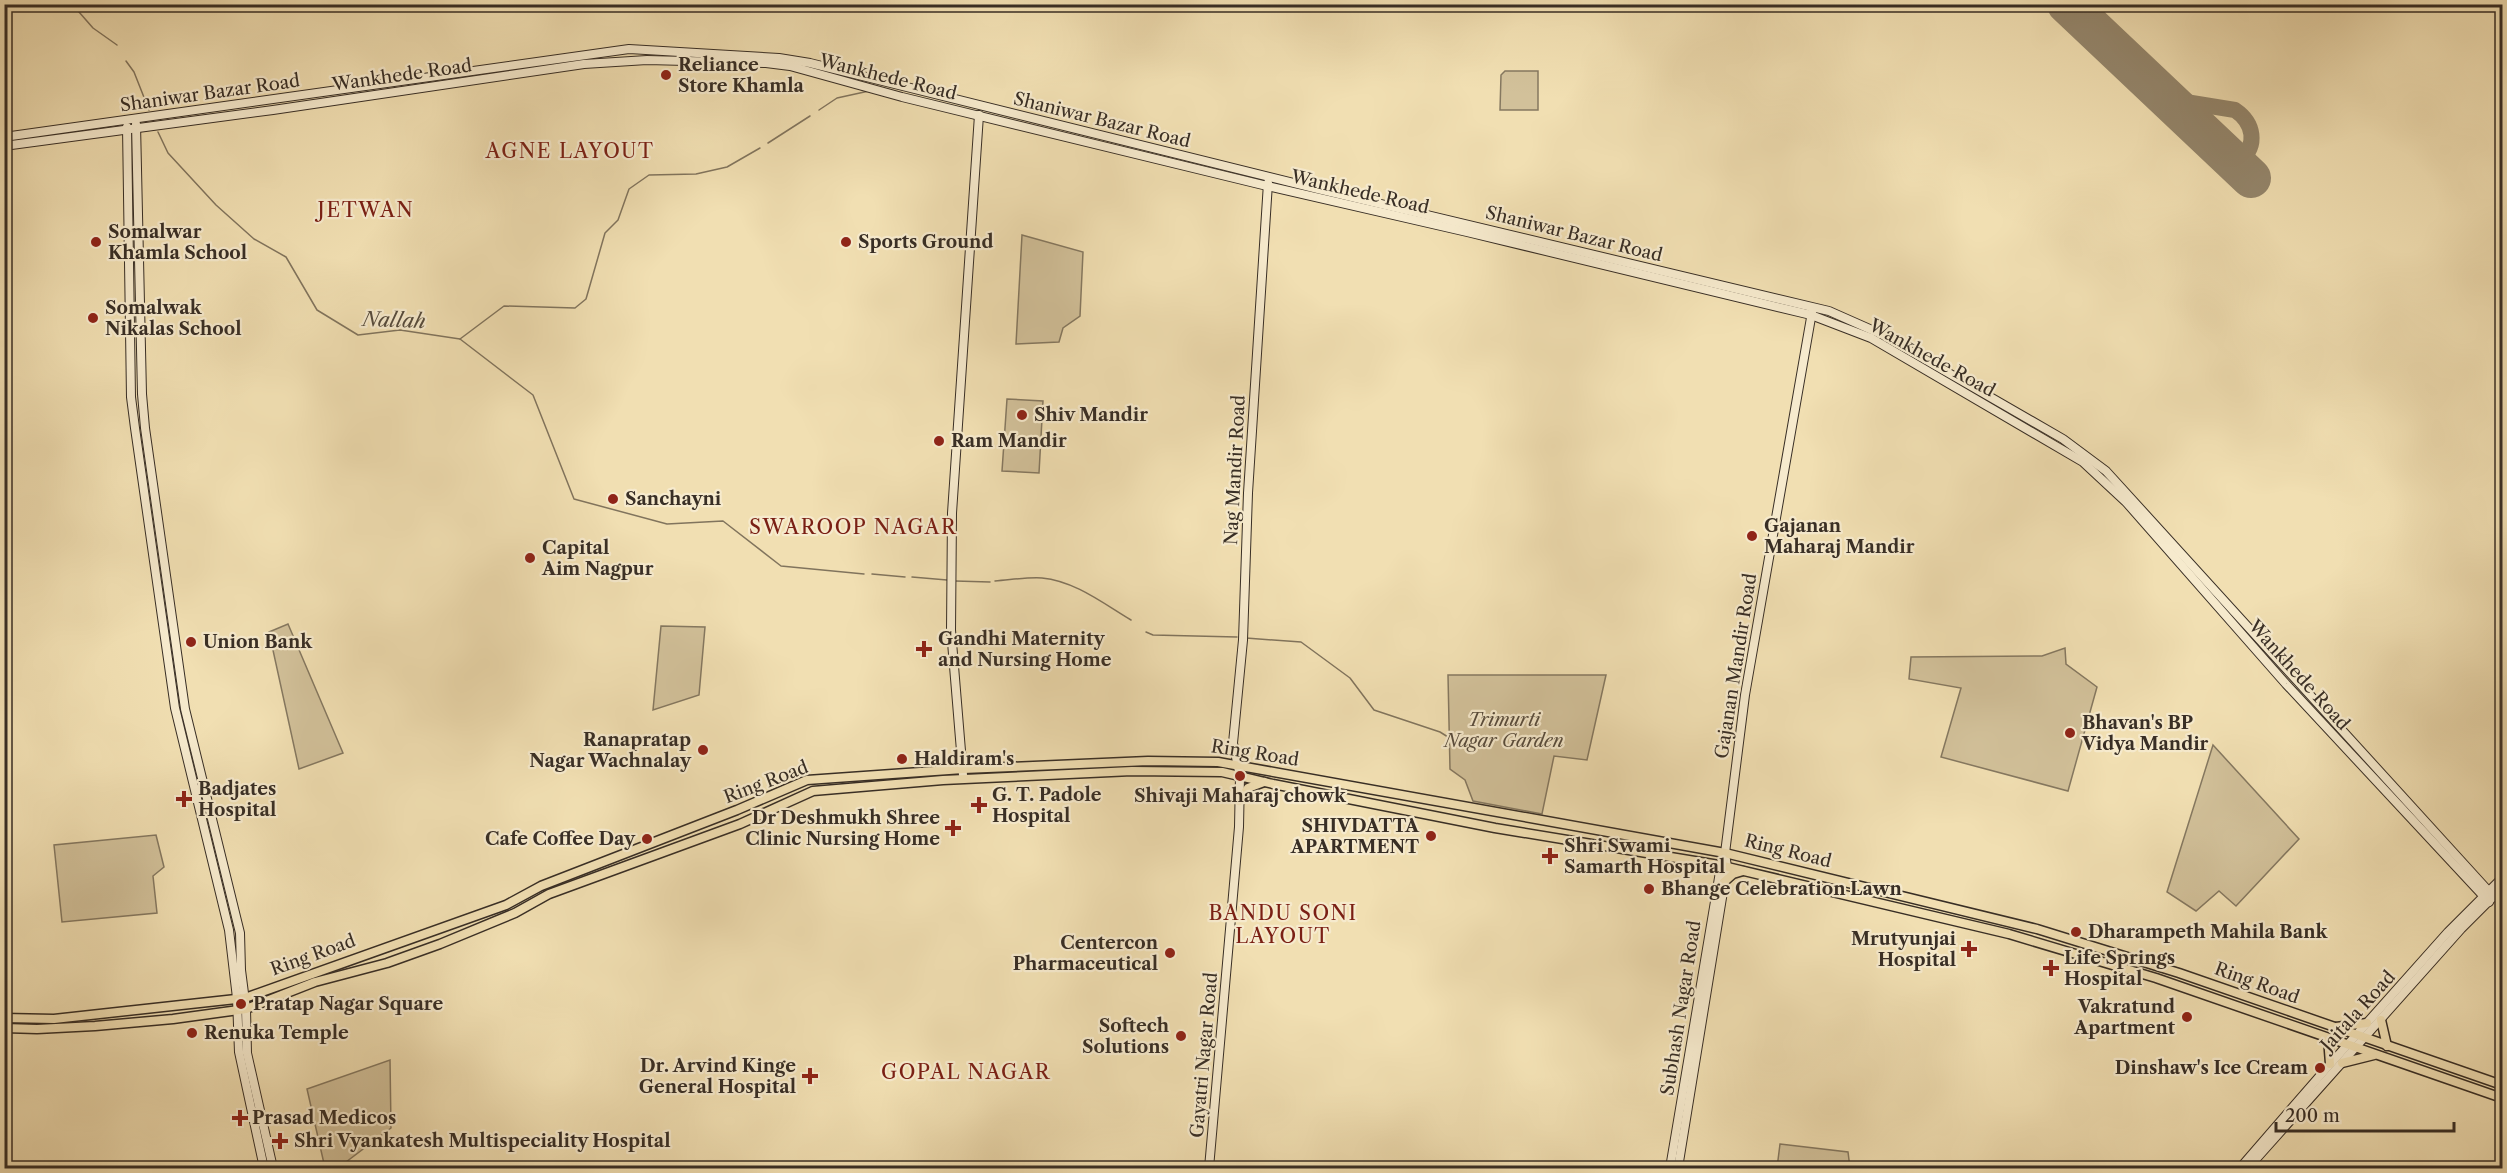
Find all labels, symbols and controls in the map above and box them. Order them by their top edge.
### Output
street label: Wankhede Road [816,49,959,105]
street label: Wankhede Road [330,54,473,96]
place label: Reliance Store Khamla [678,54,804,97]
marker: Reliance Store Khamla [659,68,673,82]
street label: Shaniwar Bazar Road [119,69,301,117]
street label: Shaniwar Bazar Road [1011,87,1193,153]
district label: AGNE LAYOUT [484,139,655,163]
street label: Wankhede Road [1288,165,1431,219]
district label: JETWAN [315,198,414,222]
street label: Shaniwar Bazar Road [1483,201,1665,267]
place label: Somalwar Khamla School [108,221,247,264]
place label: Sports Ground [858,231,993,253]
marker: Somalwar Khamla School [89,235,103,249]
marker: Sports Ground [839,235,853,249]
place label: Somalwak Nikalas School [105,297,242,340]
water label: Nallah [360,307,426,333]
marker: Somalwak Nikalas School [86,311,100,325]
street label: Wankhede Road [1864,314,1999,402]
street label: Nag Mandir Road [1220,395,1250,545]
place label: Shiv Mandir [1034,404,1148,426]
marker: Shiv Mandir [1015,408,1029,422]
place label: Ram Mandir [951,430,1067,452]
marker: Ram Mandir [932,434,946,448]
place label: Sanchayni [625,488,722,510]
marker: Sanchayni [606,492,620,506]
district label: SWAROOP NAGAR [749,515,957,539]
place label: Gajanan Maharaj Mandir [1764,515,1915,558]
marker: Gajanan Maharaj Mandir [1745,529,1759,543]
place label: Capital Aim Nagpur [541,537,654,580]
marker: Capital Aim Nagpur [523,551,537,565]
street label: Gajanan Mandir Road [1710,572,1762,760]
street label: Wankhede Road [2243,615,2354,735]
place label: Gandhi Maternity and Nursing Home [938,628,1112,671]
place label: Union Bank [203,631,313,653]
marker: Union Bank [184,635,198,649]
marker: Gandhi Maternity and Nursing Home [915,640,933,658]
park label: Trimurti Nagar Garden [1442,709,1564,752]
place label: Bhavan's BP Vidya Mandir [2081,712,2209,755]
marker: Bhavan's BP Vidya Mandir [2063,726,2077,740]
place label: Ranapratap Nagar Wachnalay [529,729,692,772]
street label: Ring Road [1209,735,1301,771]
marker: Ranapratap Nagar Wachnalay [696,743,710,757]
place label: Haldiram's [914,748,1014,770]
marker: Haldiram's [895,752,909,766]
street label: Ring Road [721,756,811,808]
marker: Shivaji Maharaj chowk [1233,769,1247,783]
place label: Badjates Hospital [198,778,276,821]
place label: G. T. Padole Hospital [992,784,1102,827]
place label: Shivaji Maharaj chowk [1134,785,1347,807]
marker: Badjates Hospital [175,790,193,808]
marker: G. T. Padole Hospital [970,796,988,814]
place label: Dr Deshmukh Shree Clinic Nursing Home [745,807,940,850]
place label: SHIVDATTA APARTMENT [1290,815,1420,858]
marker: Dr Deshmukh Shree Clinic Nursing Home [944,819,962,837]
place label: Cafe Coffee Day [485,828,636,850]
marker: SHIVDATTA APARTMENT [1424,829,1438,843]
street label: Ring Road [1742,830,1834,872]
marker: Cafe Coffee Day [640,832,654,846]
place label: Shri Swami Samarth Hospital [1564,835,1725,878]
marker: Shri Swami Samarth Hospital [1541,847,1559,865]
place label: Bhange Celebration Lawn [1661,878,1902,900]
marker: Bhange Celebration Lawn [1642,882,1656,896]
district label: BANDU SONI LAYOUT [1208,901,1358,948]
street label: Subhash Nagar Road [1656,919,1706,1097]
place label: Dharampeth Mahila Bank [2088,921,2328,943]
marker: Dharampeth Mahila Bank [2069,925,2083,939]
place label: Mrutyunjai Hospital [1851,928,1957,971]
street label: Ring Road [268,929,358,981]
place label: Centercon Pharmaceutical [1013,932,1159,975]
marker: Mrutyunjai Hospital [1960,940,1978,958]
marker: Centercon Pharmaceutical [1163,946,1177,960]
place label: Life Springs Hospital [2064,947,2175,990]
street label: Ring Road [2212,957,2302,1009]
marker: Life Springs Hospital [2042,959,2060,977]
street label: Jaitala Road [2314,966,2400,1058]
street label: Gayatri Nagar Road [1186,971,1222,1139]
place label: Pratap Nagar Square [253,993,443,1015]
place label: Vakratund Apartment [2073,996,2176,1039]
marker: Pratap Nagar Square [234,997,248,1011]
marker: Vakratund Apartment [2180,1010,2194,1024]
place label: Softech Solutions [1082,1015,1170,1058]
place label: Renuka Temple [204,1022,349,1044]
marker: Renuka Temple [185,1026,199,1040]
marker: Softech Solutions [1174,1029,1188,1043]
place label: Dr. Arvind Kinge General Hospital [639,1055,796,1098]
place label: Dinshaw's Ice Cream [2115,1057,2308,1079]
district label: GOPAL NAGAR [881,1060,1051,1084]
marker: Dinshaw's Ice Cream [2313,1061,2327,1075]
marker: Dr. Arvind Kinge General Hospital [801,1067,819,1085]
scale bar [2276,1095,2454,1133]
text: 200 m [2285,1105,2340,1127]
place label: Prasad Medicos [252,1107,396,1129]
marker: Prasad Medicos [233,1111,247,1125]
place label: Shri Vyankatesh Multispeciality Hospital [294,1130,671,1152]
marker: Shri Vyankatesh Multispeciality Hospital [271,1132,289,1150]

